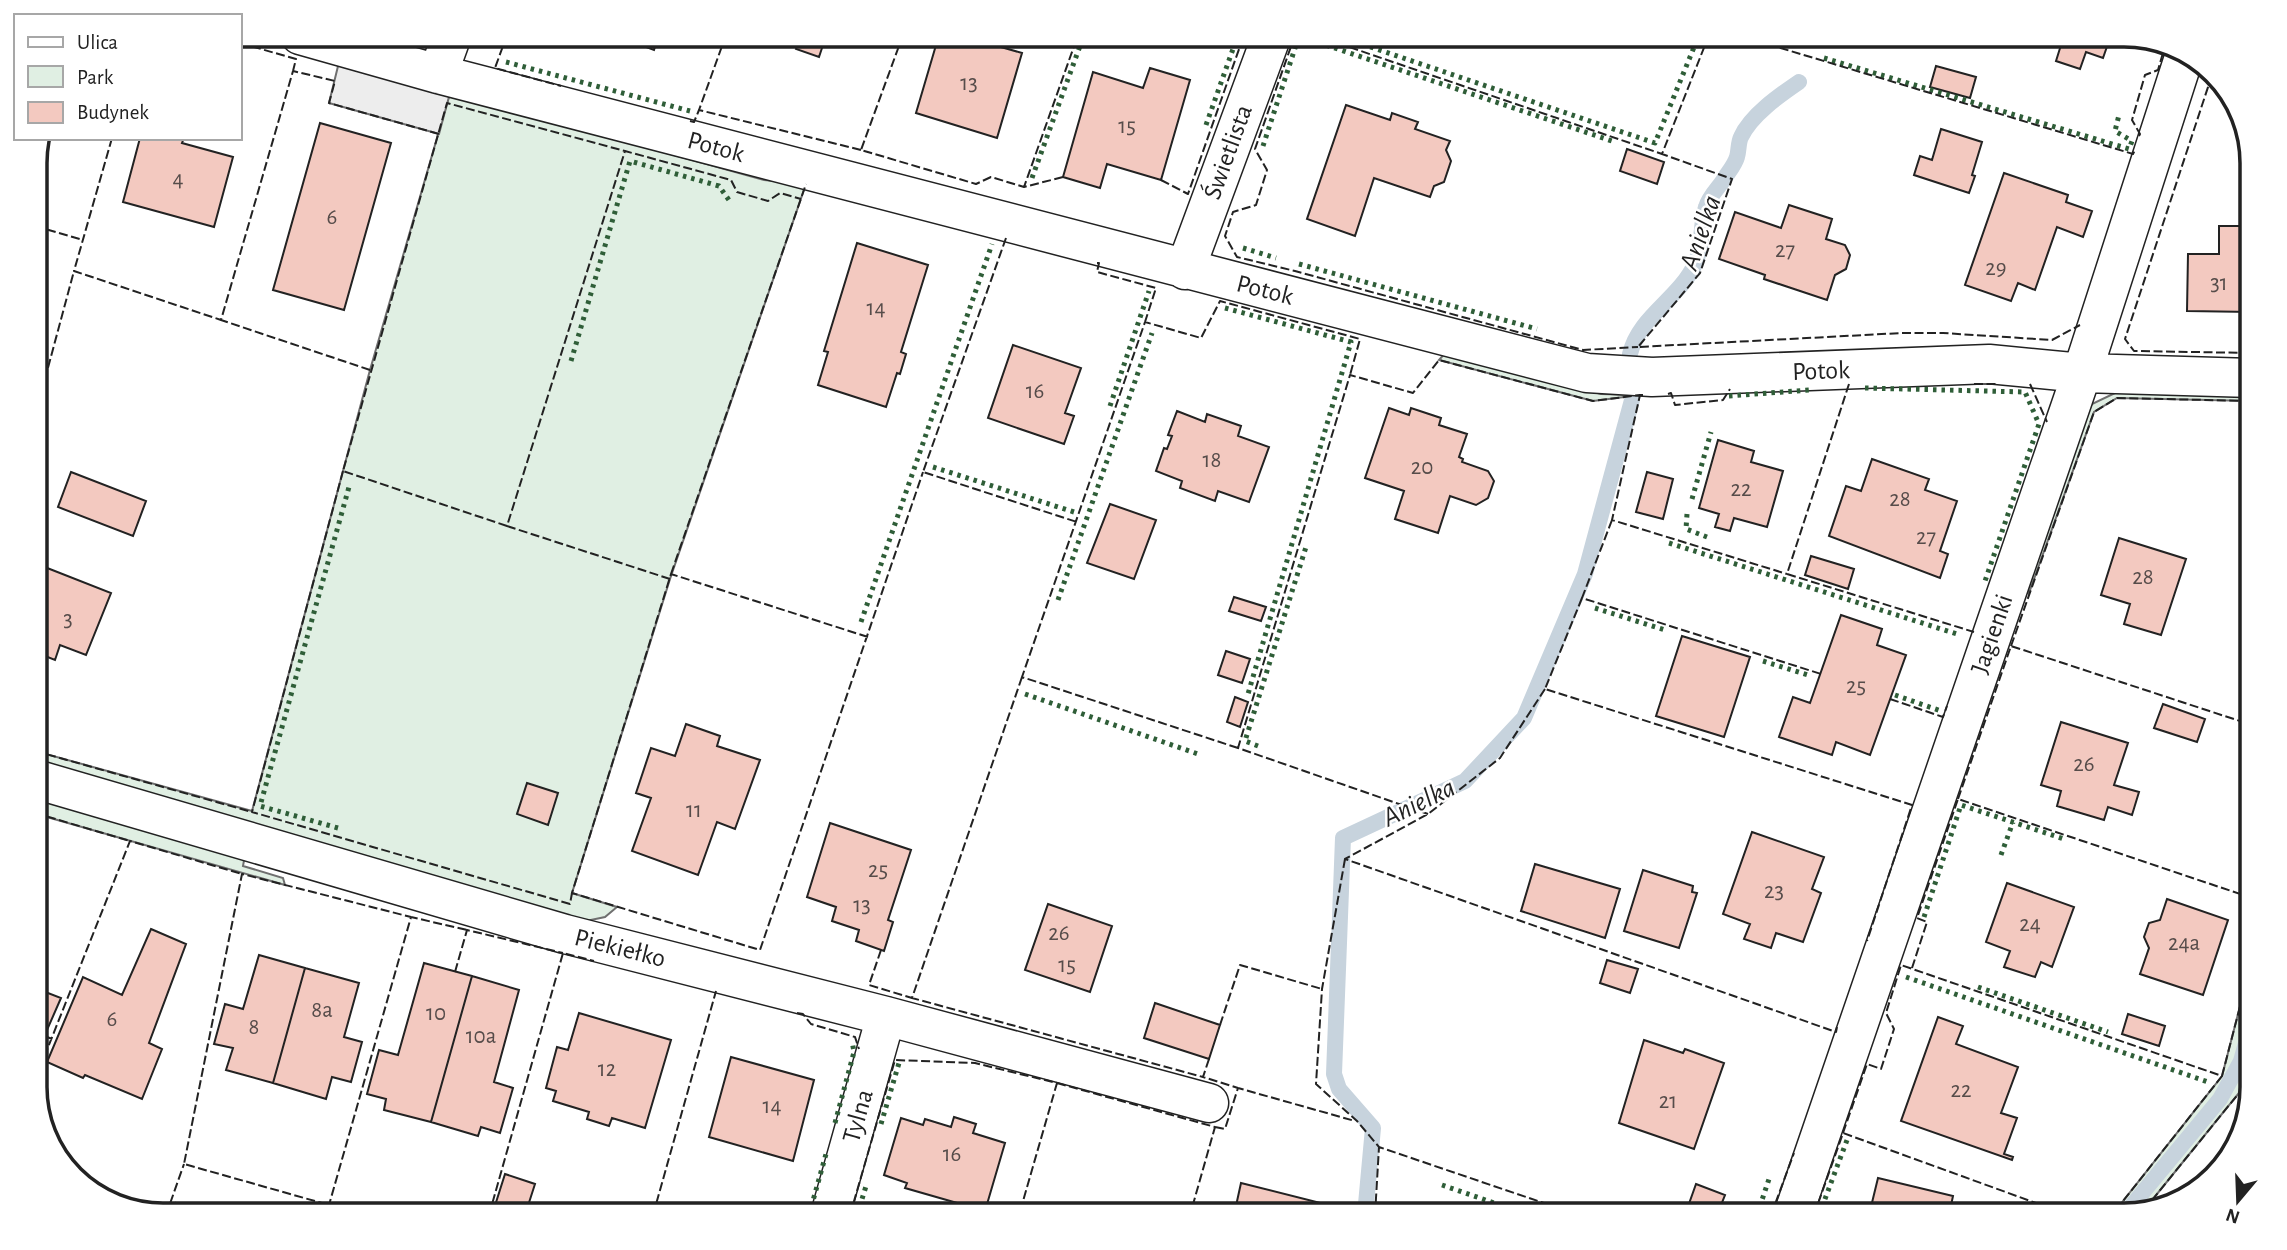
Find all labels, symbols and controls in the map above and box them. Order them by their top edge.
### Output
legend [14,14,242,140]
text: Ulica [77,32,118,53]
text: Park [77,67,114,88]
house number: 13 [960,72,978,95]
street label: Świetlista [1196,100,1257,203]
text: Budynek [77,102,149,123]
house number: 15 [1118,115,1136,138]
street label: Potok [685,127,747,167]
house number: 4 [172,168,184,191]
water label: Anielka [1675,192,1727,275]
house number: 6 [327,206,337,229]
house number: 27 [1775,239,1795,262]
house number: 29 [1985,257,2007,280]
street label: Potok [1234,270,1296,310]
house number: 31 [2210,272,2228,295]
house number: 14 [867,297,885,320]
street label: Potok [1792,357,1850,385]
house number: 16 [1026,380,1044,403]
house number: 18 [1203,449,1221,472]
house number: 20 [1411,456,1433,479]
house number: 22 [1731,478,1751,501]
house number: 28 [1889,488,1911,511]
house number: 27 [1916,526,1936,549]
house number: 28 [2132,566,2154,589]
street label: Jagienki [1966,591,2018,677]
house number: 3 [63,608,73,631]
house number: 25 [1846,675,1866,698]
house number: 26 [2073,753,2095,776]
water label: Anielka [1377,774,1460,833]
house number: 11 [686,799,702,822]
house number: 25 [868,859,888,882]
house number: 23 [1764,880,1784,903]
house number: 13 [853,894,871,917]
house number: 24 [2019,913,2041,936]
house number: 26 [1048,922,1070,945]
street label: Piekiełko [572,924,668,972]
house number: 24a [2168,932,2200,955]
house number: 15 [1058,954,1076,977]
house number: 8a [311,999,333,1022]
house number: 10 [426,1002,446,1025]
house number: 6 [107,1008,117,1031]
house number: 8 [249,1016,259,1039]
house number: 10a [466,1025,496,1048]
house number: 12 [598,1058,616,1081]
house number: 22 [1951,1079,1971,1102]
street label: Tylna [838,1086,878,1146]
house number: 21 [1659,1090,1677,1113]
house number: 14 [763,1095,781,1118]
house number: 16 [943,1143,961,1166]
north arrow [2203,1166,2273,1236]
text: N [2224,1205,2242,1227]

